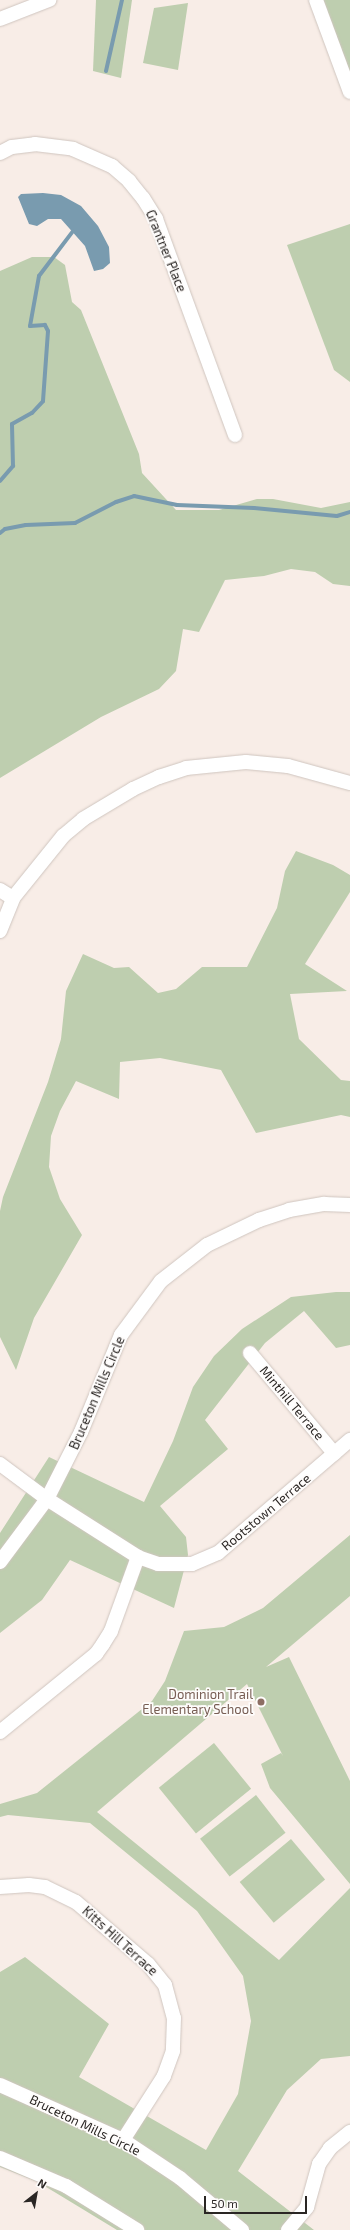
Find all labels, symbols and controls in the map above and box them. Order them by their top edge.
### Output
street label: Grantner Place [142,207,190,295]
street label: Bruceton Mills Circle [66,1334,128,1452]
street label: Minthill Terrace [256,1363,328,1443]
street label: Rootstown Terrace [218,1470,314,1554]
place label: Dominion Trail Elementary School [142,1687,253,1718]
marker: Dominion Trail Elementary School [256,1697,266,1707]
street label: Kitts Hill Terrace [79,1903,161,1979]
street label: Bruceton Mills Circle [27,2091,143,2159]
north arrow [16,2174,56,2214]
text: N [36,2176,49,2191]
scale bar [206,2188,309,2214]
text: 50 m [211,2196,238,2210]

